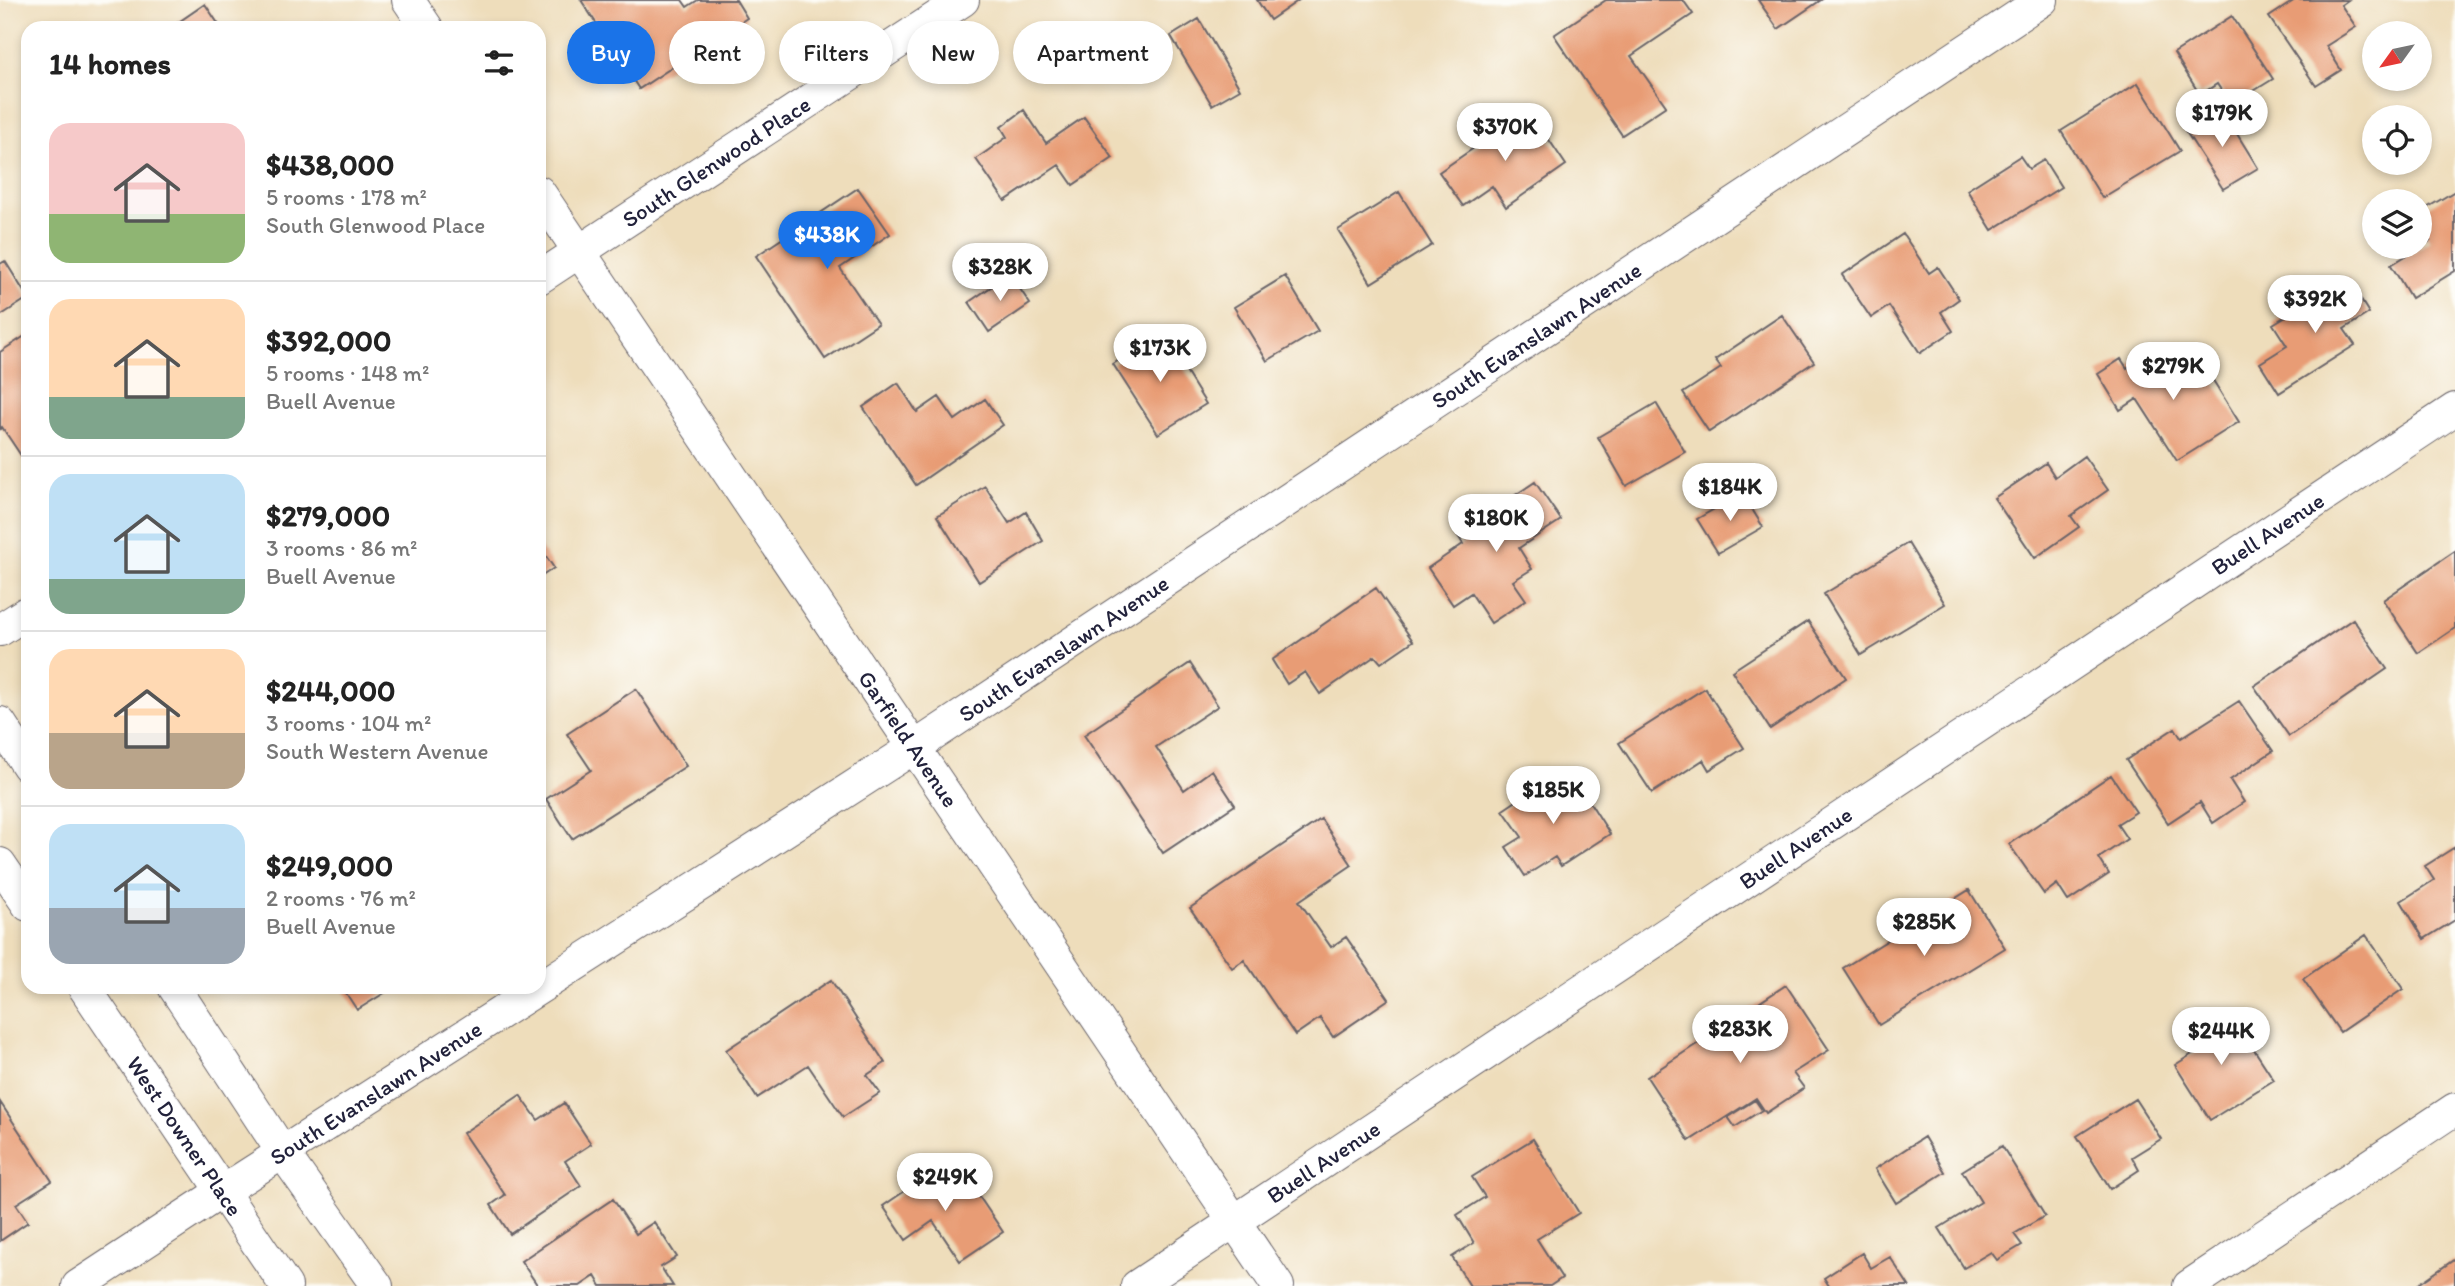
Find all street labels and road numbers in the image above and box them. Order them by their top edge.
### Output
street label: South Glenwood Place [617,90,816,234]
street label: South Evanslawn Avenue [1426,255,1647,415]
street label: Buell Avenue [2206,486,2329,581]
street label: South Evanslawn Avenue [953,569,1174,728]
street label: Garfield Avenue [852,665,965,813]
street label: Buell Avenue [1734,800,1857,895]
street label: South Evanslawn Avenue [265,1015,487,1171]
street label: West Downer Place [121,1051,249,1222]
street label: Buell Avenue [1262,1114,1385,1210]

